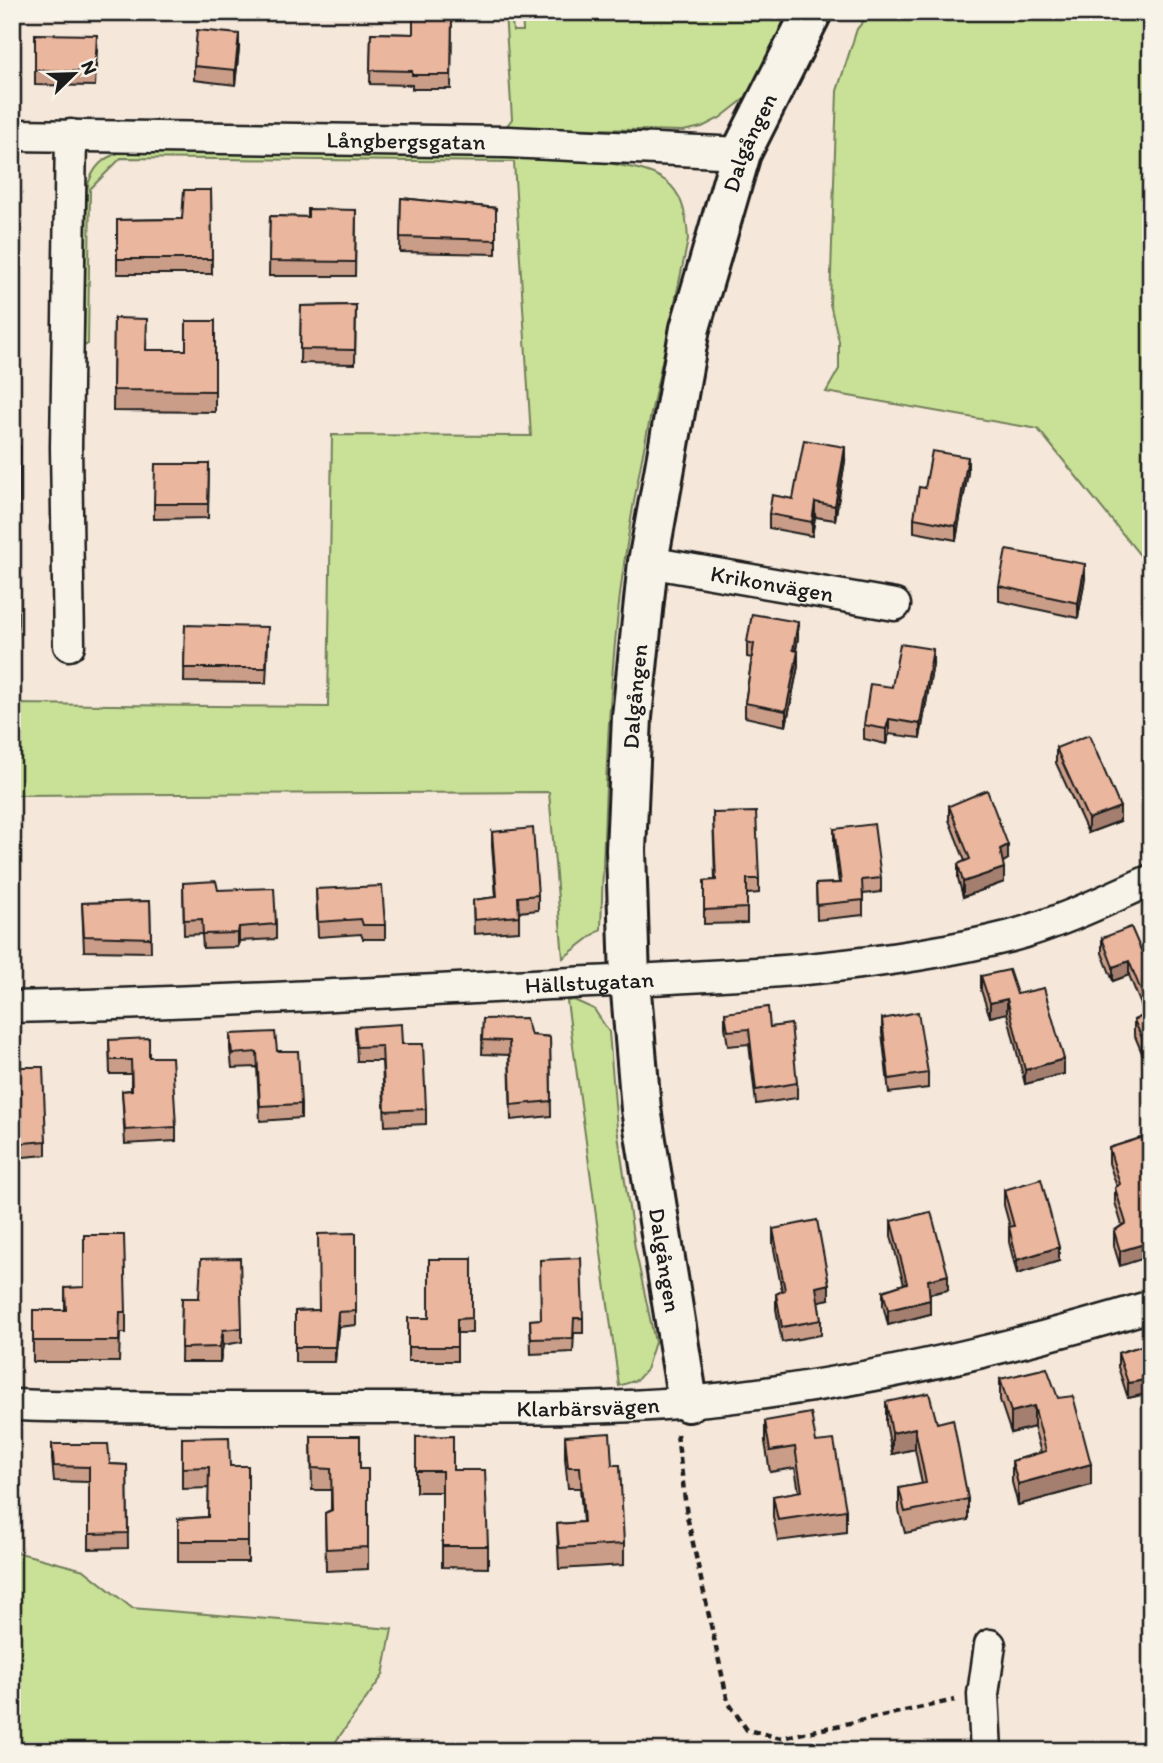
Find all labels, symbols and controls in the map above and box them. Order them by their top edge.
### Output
north arrow [38,38,108,108]
text: N [76,57,102,78]
street label: Dalgången [716,88,783,195]
street label: Långbergsgatan [326,125,486,156]
street label: Krikonvägen [708,559,836,608]
street label: Dalgången [617,643,653,750]
street label: Hällstugatan [524,965,655,999]
street label: Dalgången [643,1206,687,1314]
street label: Klarbärsvägen [516,1390,660,1422]

